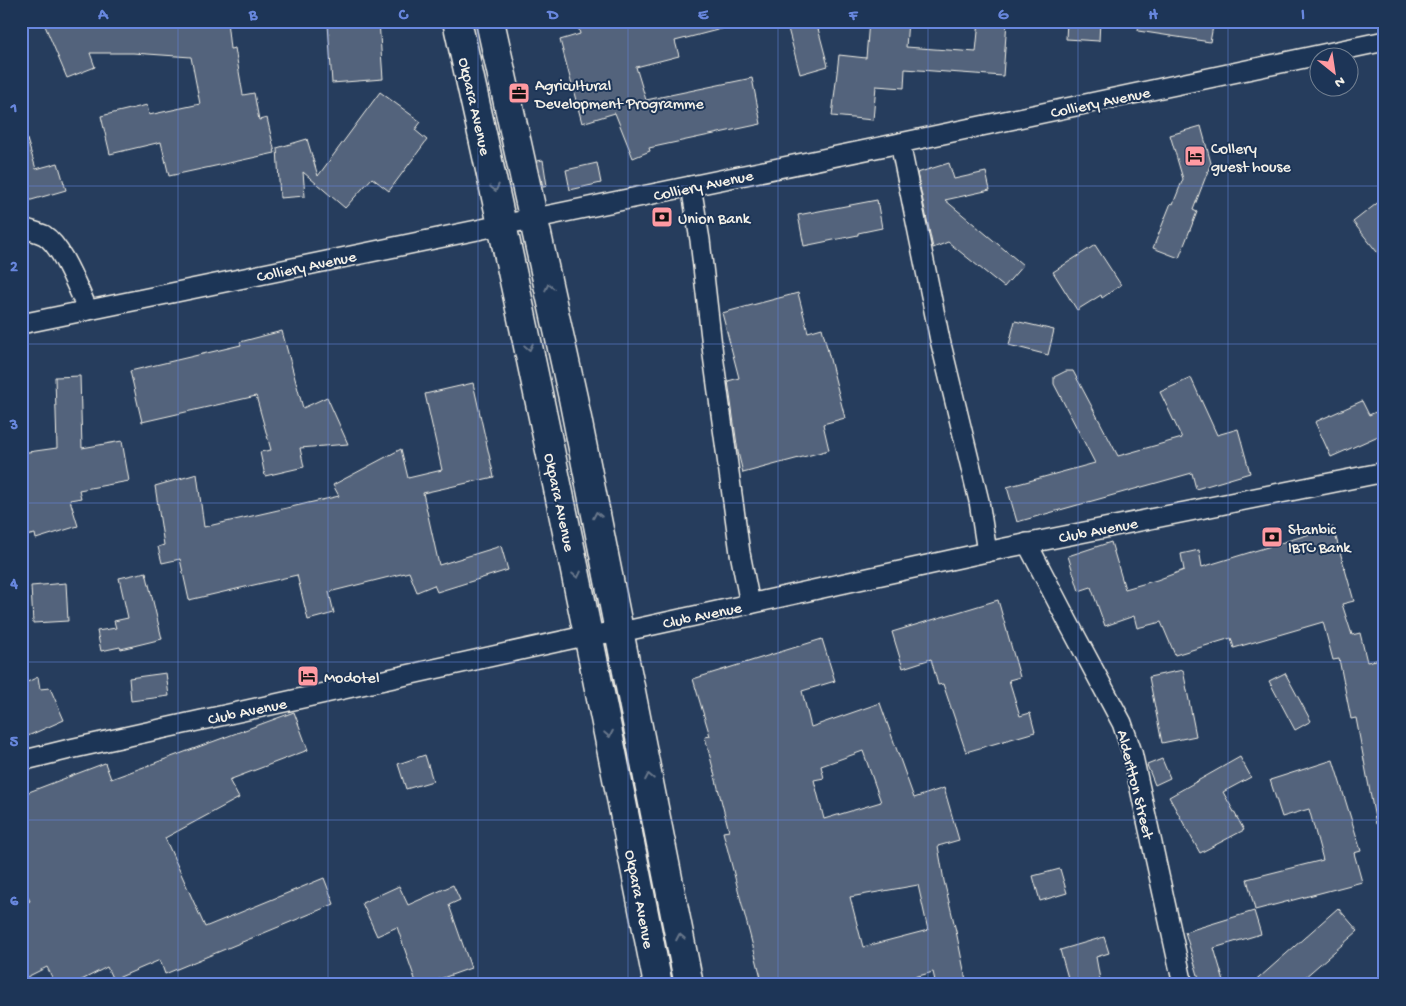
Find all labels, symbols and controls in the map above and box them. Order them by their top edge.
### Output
text: A [97,7,109,26]
text: B [248,7,258,26]
text: C [398,7,409,26]
text: D [546,7,559,26]
text: E [698,7,709,26]
text: F [848,7,859,26]
text: G [998,7,1009,26]
text: H [1148,7,1158,26]
text: I [1301,7,1305,26]
north arrow [1308,48,1358,98]
street label: Okpara Avenue [452,56,493,158]
text: N [1331,71,1347,91]
place label: Agricultural Development Programme [534,78,704,115]
office icon: Agricultural Development Programme [507,81,531,105]
street label: Colliery Avenue [1049,84,1153,124]
text: 1 [10,100,17,119]
place label: Collery guest house [1211,141,1291,178]
hotel icon: Collery guest house [1183,144,1207,168]
street label: Colliery Avenue [652,167,756,207]
one-way arrow [489,184,500,193]
bank icon: Union Bank [650,205,674,229]
place label: Union Bank [678,211,752,230]
street label: Colliery Avenue [255,248,359,288]
text: 2 [10,259,18,278]
one-way arrow [544,283,555,292]
one-way arrow [523,343,533,352]
text: 3 [9,417,18,436]
street label: Okpara Avenue [538,452,577,554]
one-way arrow [592,511,603,519]
street label: Club Avenue [1058,515,1140,549]
place label: Stanbic IBTC Bank [1288,522,1352,559]
bank icon: Stanbic IBTC Bank [1260,525,1284,549]
one-way arrow [571,570,581,579]
text: 4 [9,576,18,595]
street label: Club Avenue [662,600,745,635]
hotel icon: Modotel [296,664,320,688]
place label: Modotel [324,670,379,689]
street label: Club Avenue [207,696,290,731]
street label: Aldertton Street [1111,728,1157,843]
one-way arrow [603,730,613,738]
text: 5 [10,734,19,753]
one-way arrow [644,773,655,782]
street label: Okpara Avenue [619,849,657,951]
text: 6 [10,893,19,912]
one-way arrow [675,932,686,941]

